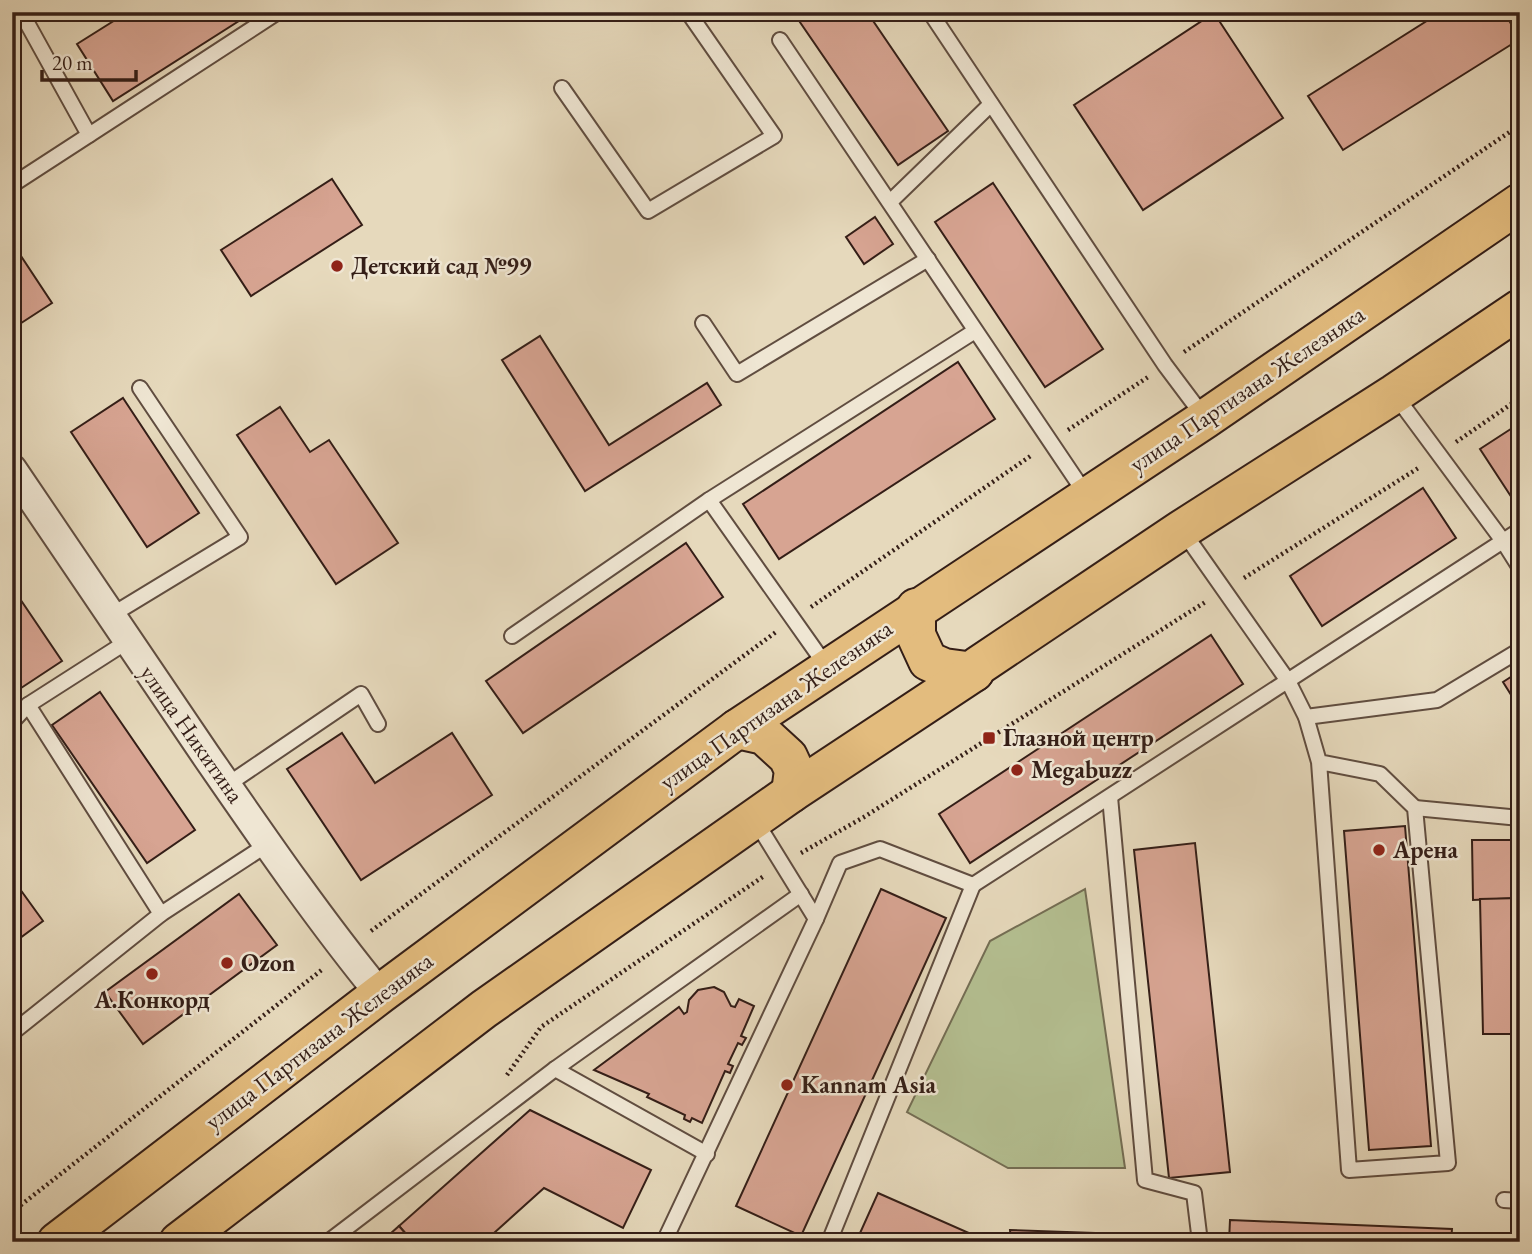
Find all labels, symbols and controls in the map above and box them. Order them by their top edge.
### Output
scale bar [42,38,136,82]
text: 20 m [52,49,93,76]
place label: Детский сад №99 [351,250,532,281]
marker: Детский сад №99 [329,258,345,274]
street label: улица Партизана Железняка [1123,298,1371,479]
street label: улица Партизана Железняка [653,612,899,797]
street label: улица Никитина [133,659,252,809]
place label: Глазной центр [1003,722,1154,753]
marker: Глазной центр [981,730,997,746]
place label: Megabuzz [1031,754,1133,786]
marker: Megabuzz [1009,762,1025,778]
place label: Арена [1392,834,1458,865]
marker: Арена [1371,842,1387,858]
street label: улица Партизана Железняка [199,945,439,1136]
place label: Ozon [241,947,296,978]
marker: Ozon [219,955,235,971]
marker: А.Конкорд [144,966,160,982]
place label: А.Конкорд [93,984,210,1015]
place label: Kannam Asia [801,1069,937,1100]
marker: Kannam Asia [779,1077,795,1093]

